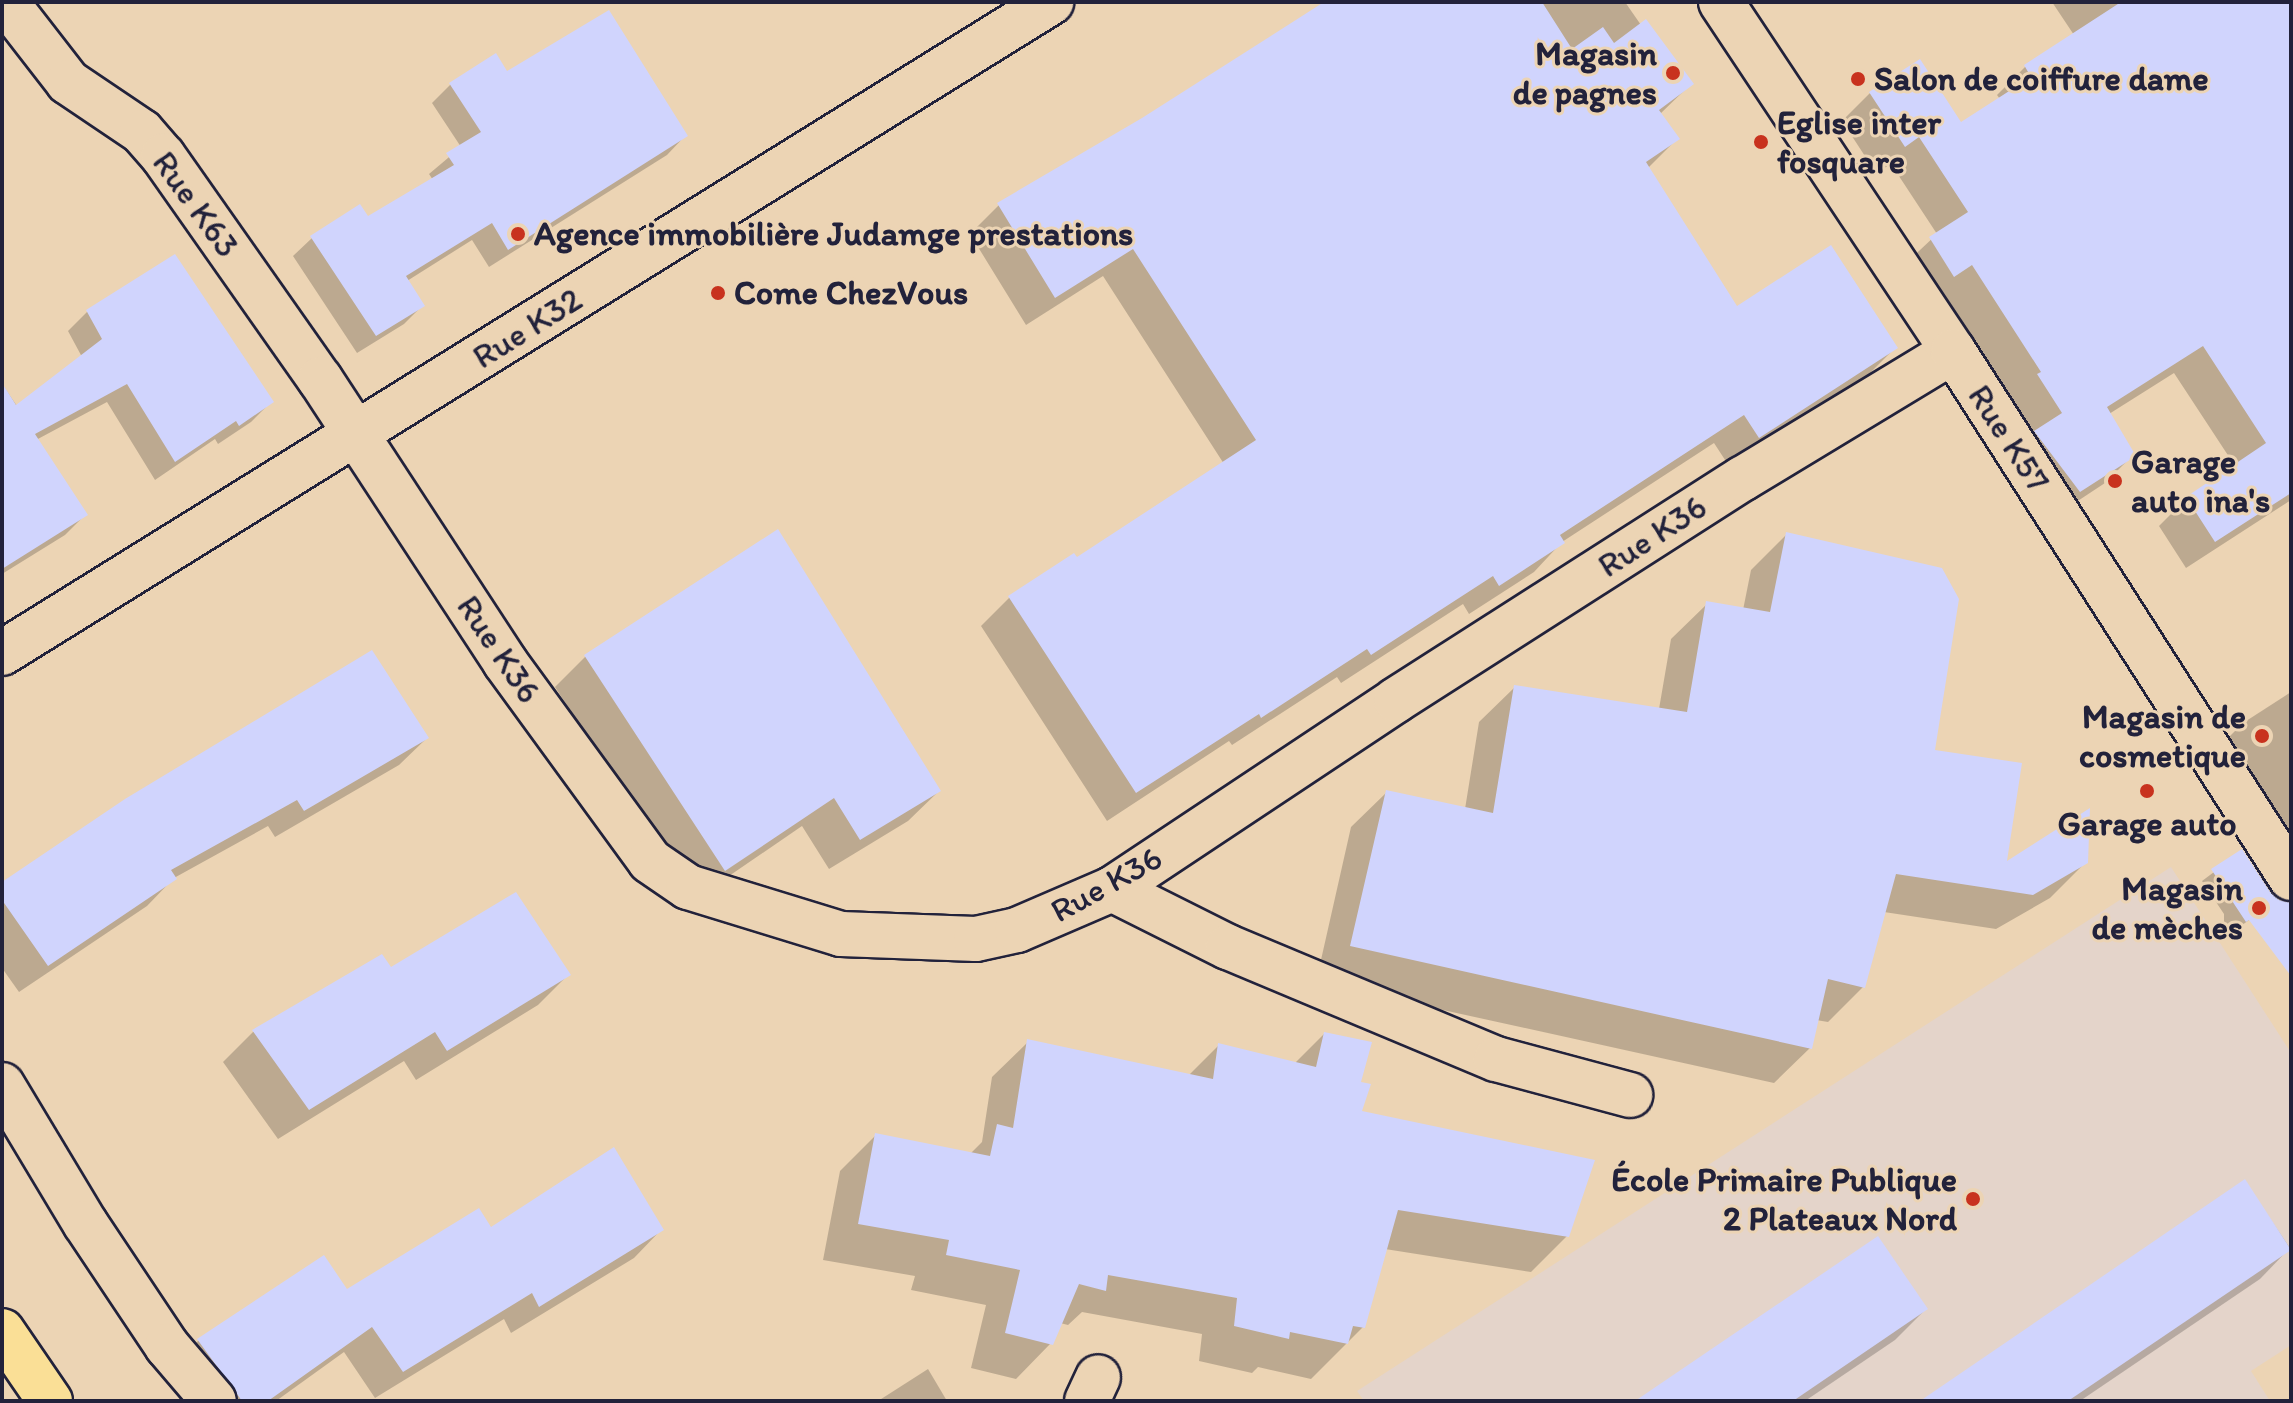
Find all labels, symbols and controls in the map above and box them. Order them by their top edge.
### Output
place label: Magasin de pagnes [1511,33,1657,112]
place label: Salon de coiffure dame [1874,59,2208,99]
marker: Magasin de pagnes [1664,64,1682,82]
marker: Salon de coiffure dame [1849,70,1867,88]
place label: Eglise inter fosquare [1777,102,1941,182]
marker: Eglise inter fosquare [1752,133,1770,151]
street label: Rue K63 [144,143,248,265]
place label: Agence immobilière Judamge prestations [534,214,1131,254]
marker: Agence immobilière Judamge prestations [509,225,527,243]
place label: Come ChezVous [734,273,969,313]
street label: Rue K32 [465,279,589,377]
marker: Come ChezVous [709,284,727,302]
street label: Rue K57 [1959,377,2059,499]
place label: Garage auto ina's [2131,441,2271,520]
marker: Garage auto ina's [2106,472,2124,490]
street label: Rue K36 [1590,486,1714,586]
street label: Rue K36 [448,587,550,711]
place label: Magasin de cosmetique [2079,696,2246,776]
marker: Magasin de cosmetique [2253,727,2271,745]
marker: Garage auto [2138,782,2156,800]
place label: Garage auto [2057,804,2237,844]
street label: Rue K36 [1043,837,1169,931]
place label: Magasin de mèches [2091,868,2243,948]
marker: Magasin de mèches [2250,899,2268,917]
place label: École Primaire Publique 2 Plateaux Nord [1613,1159,1957,1238]
marker: École Primaire Publique 2 Plateaux Nord [1964,1190,1982,1208]

